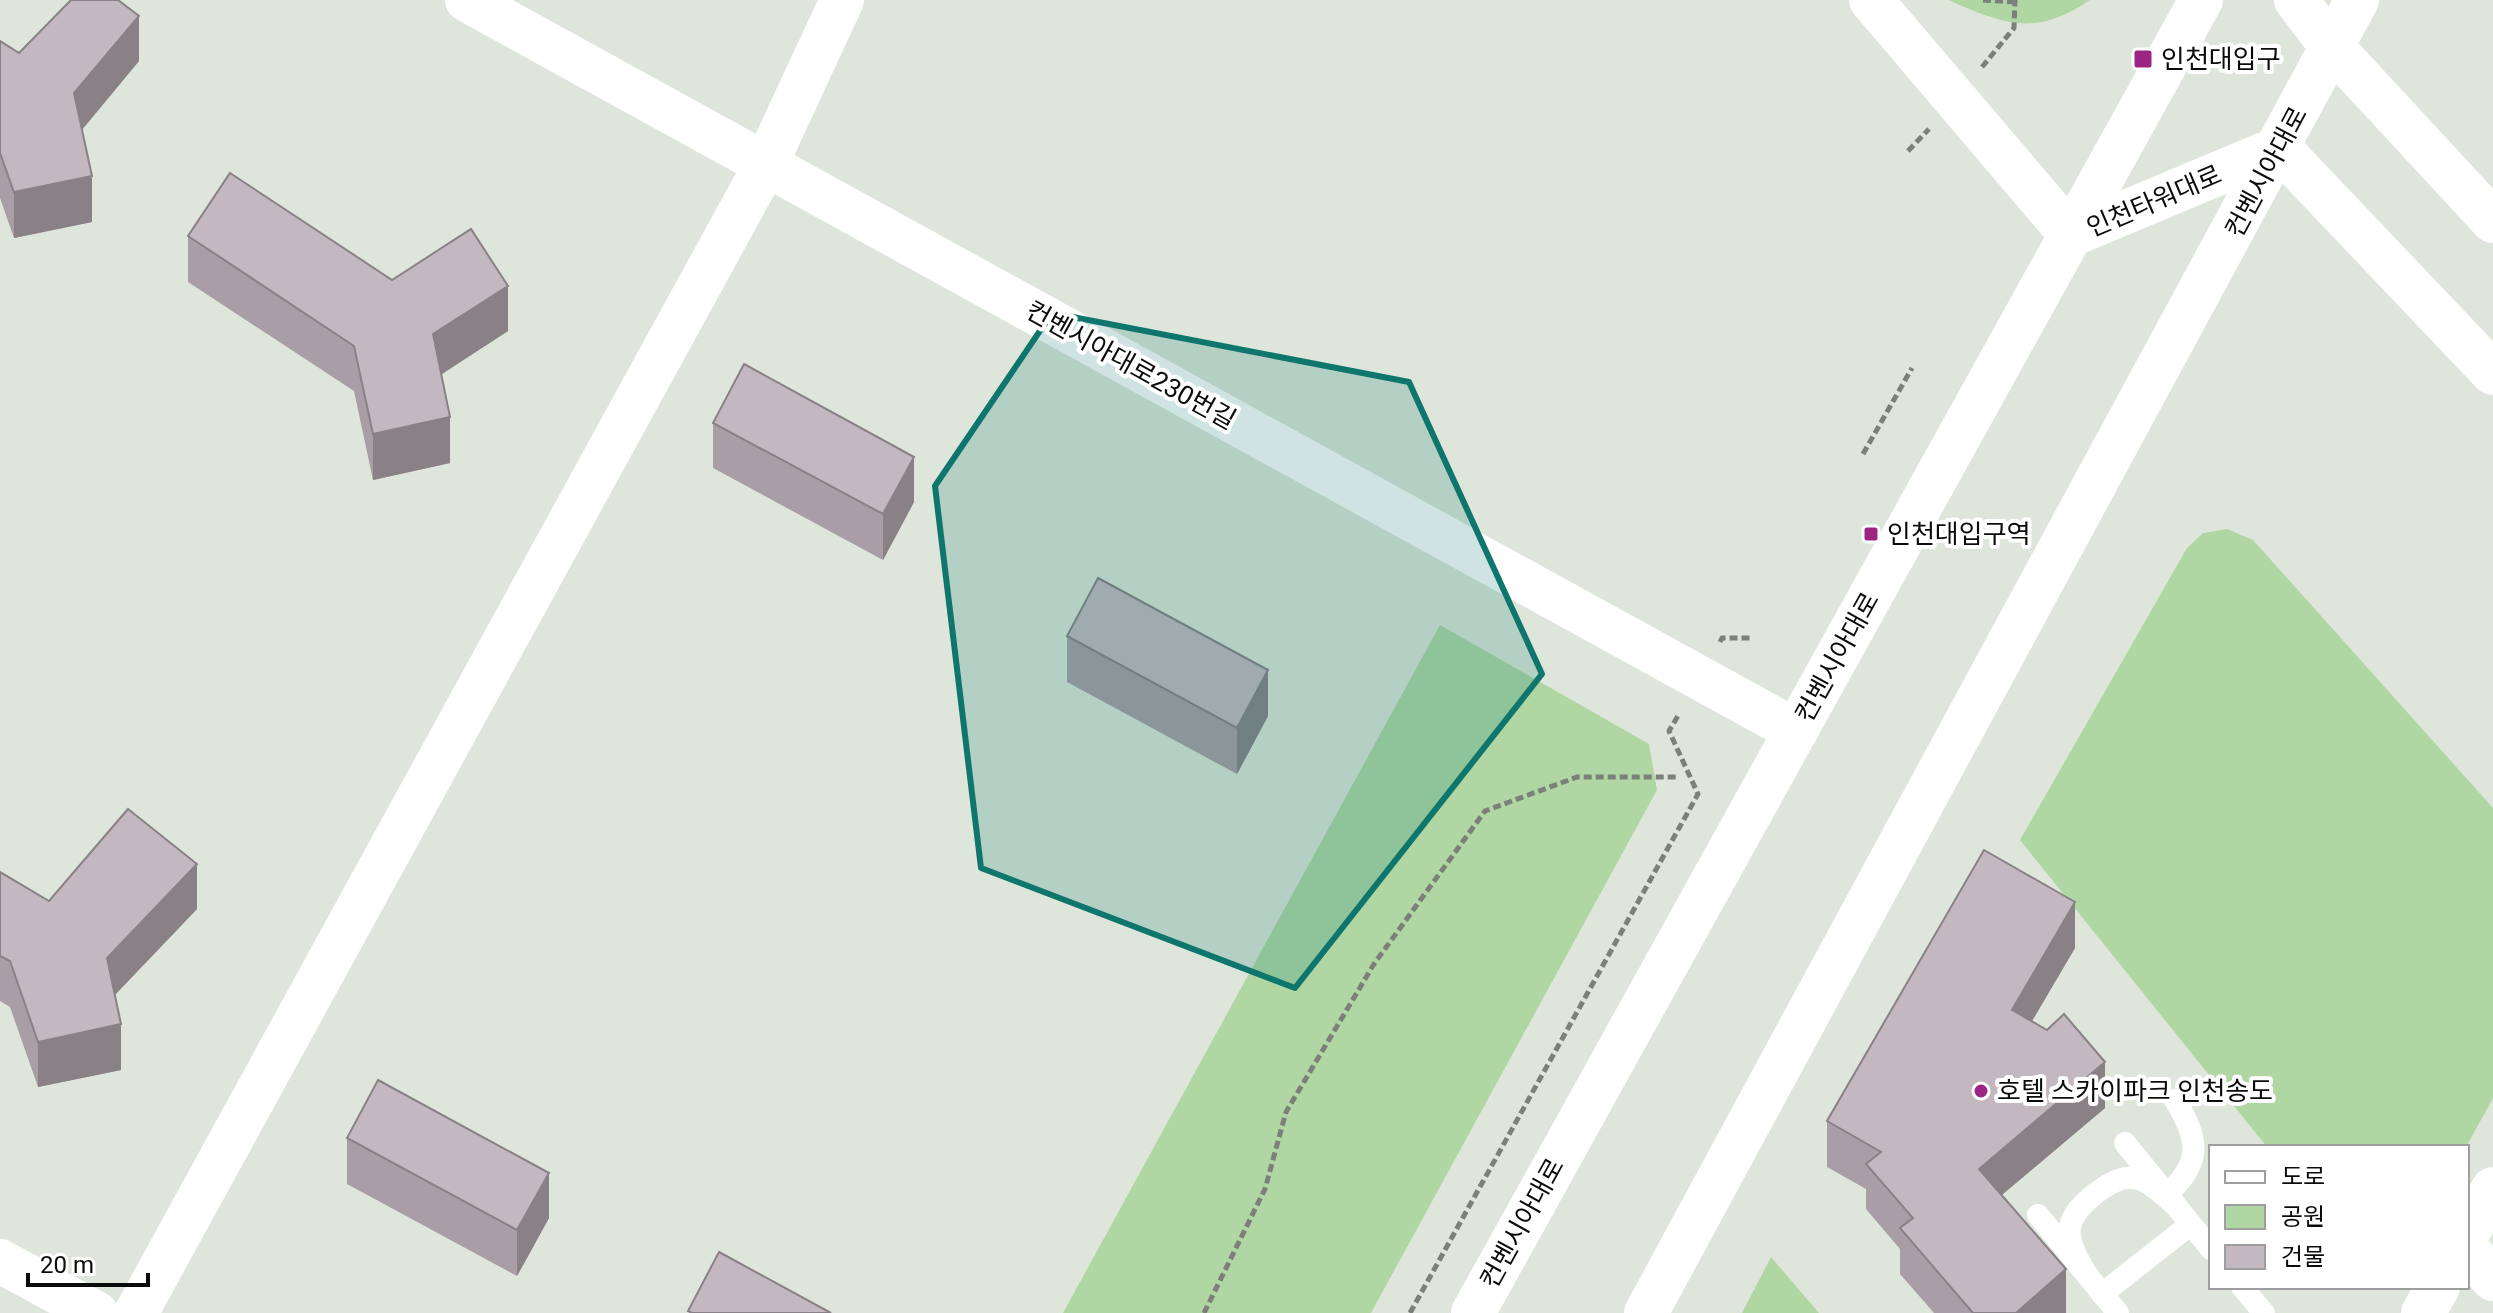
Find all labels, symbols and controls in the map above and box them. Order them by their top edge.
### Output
place label: 인천대입구 [2161,44,2281,74]
marker: 인천대입구 [2132,48,2154,70]
street label: 컨벤시아대로 [2219,102,2313,242]
street label: 인천타워대로 [2082,159,2226,243]
street label: 컨벤시아대로230번길 [1021,295,1241,435]
place label: 인천대입구역 [1887,519,2031,549]
marker: 인천대입구역 [1862,525,1880,543]
street label: 컨벤시아대로 [1789,587,1885,727]
place label: 호텔 스카이파크 인천송도 [1997,1076,2273,1106]
marker: 호텔 스카이파크 인천송도 [1972,1082,1990,1100]
legend [2209,1145,2469,1289]
street label: 컨벤시아대로 [1474,1153,1570,1293]
text: 도로 [2281,1163,2325,1191]
text: 공원 [2281,1203,2325,1231]
scale bar [28,1237,148,1287]
text: 건물 [2281,1243,2325,1271]
text: 20 m [40,1251,94,1279]

